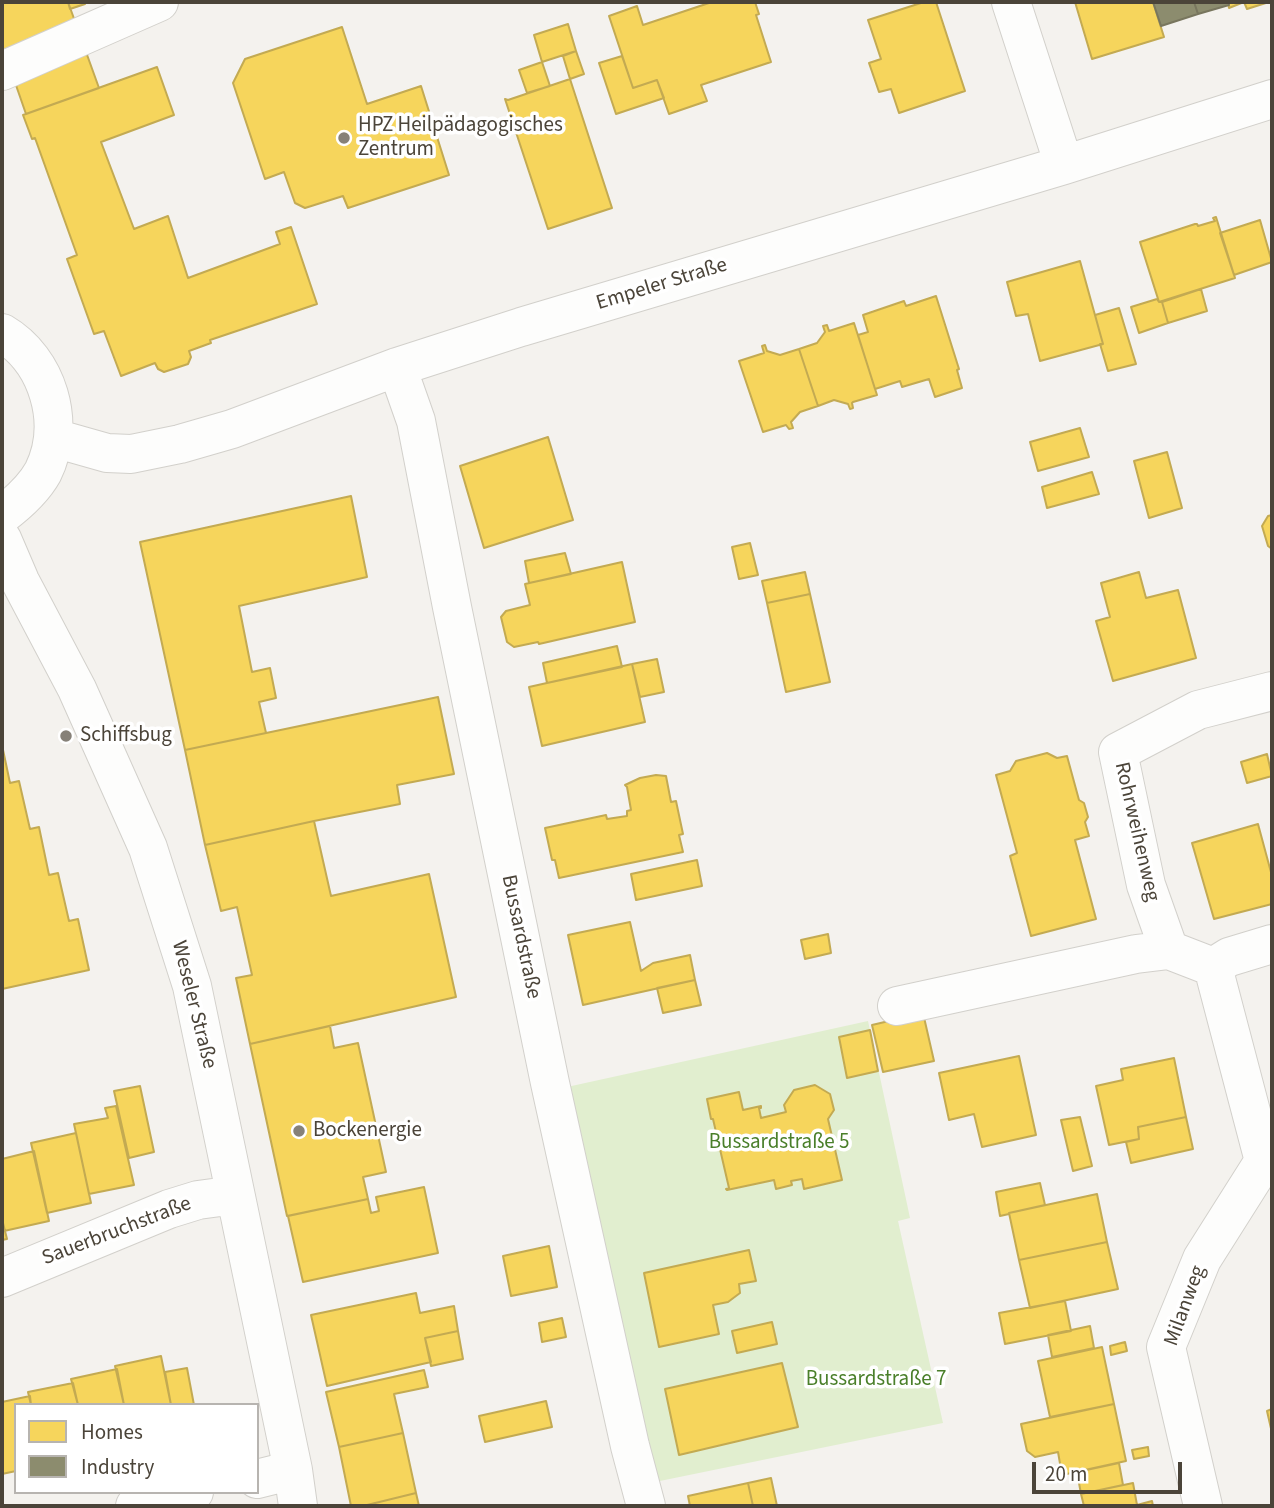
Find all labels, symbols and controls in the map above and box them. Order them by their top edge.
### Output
place label: HPZ Heilpädagogisches Zentrum [358,113,563,163]
marker: HPZ Heilpädagogisches Zentrum [336,130,352,146]
street label: Empeler Straße [594,253,730,317]
place label: Schiffsbug [80,723,172,749]
marker: Schiffsbug [58,728,74,744]
street label: Rohrweihenweg [1108,760,1164,904]
street label: Bussardstraße [495,873,545,1001]
street label: Weseler Straße [165,938,221,1072]
place label: Bockenergie [313,1118,422,1144]
marker: Bockenergie [291,1123,307,1139]
park label: Bussardstraße 5 [709,1130,849,1156]
street label: Sauerbruchstraße [39,1192,195,1272]
street label: Milanweg [1160,1262,1212,1350]
park label: Bussardstraße 7 [806,1367,946,1393]
legend [14,1403,259,1494]
text: Homes [81,1417,143,1447]
scale bar [1036,1448,1186,1492]
text: Industry [81,1452,154,1482]
text: 20 m [1045,1459,1087,1489]

